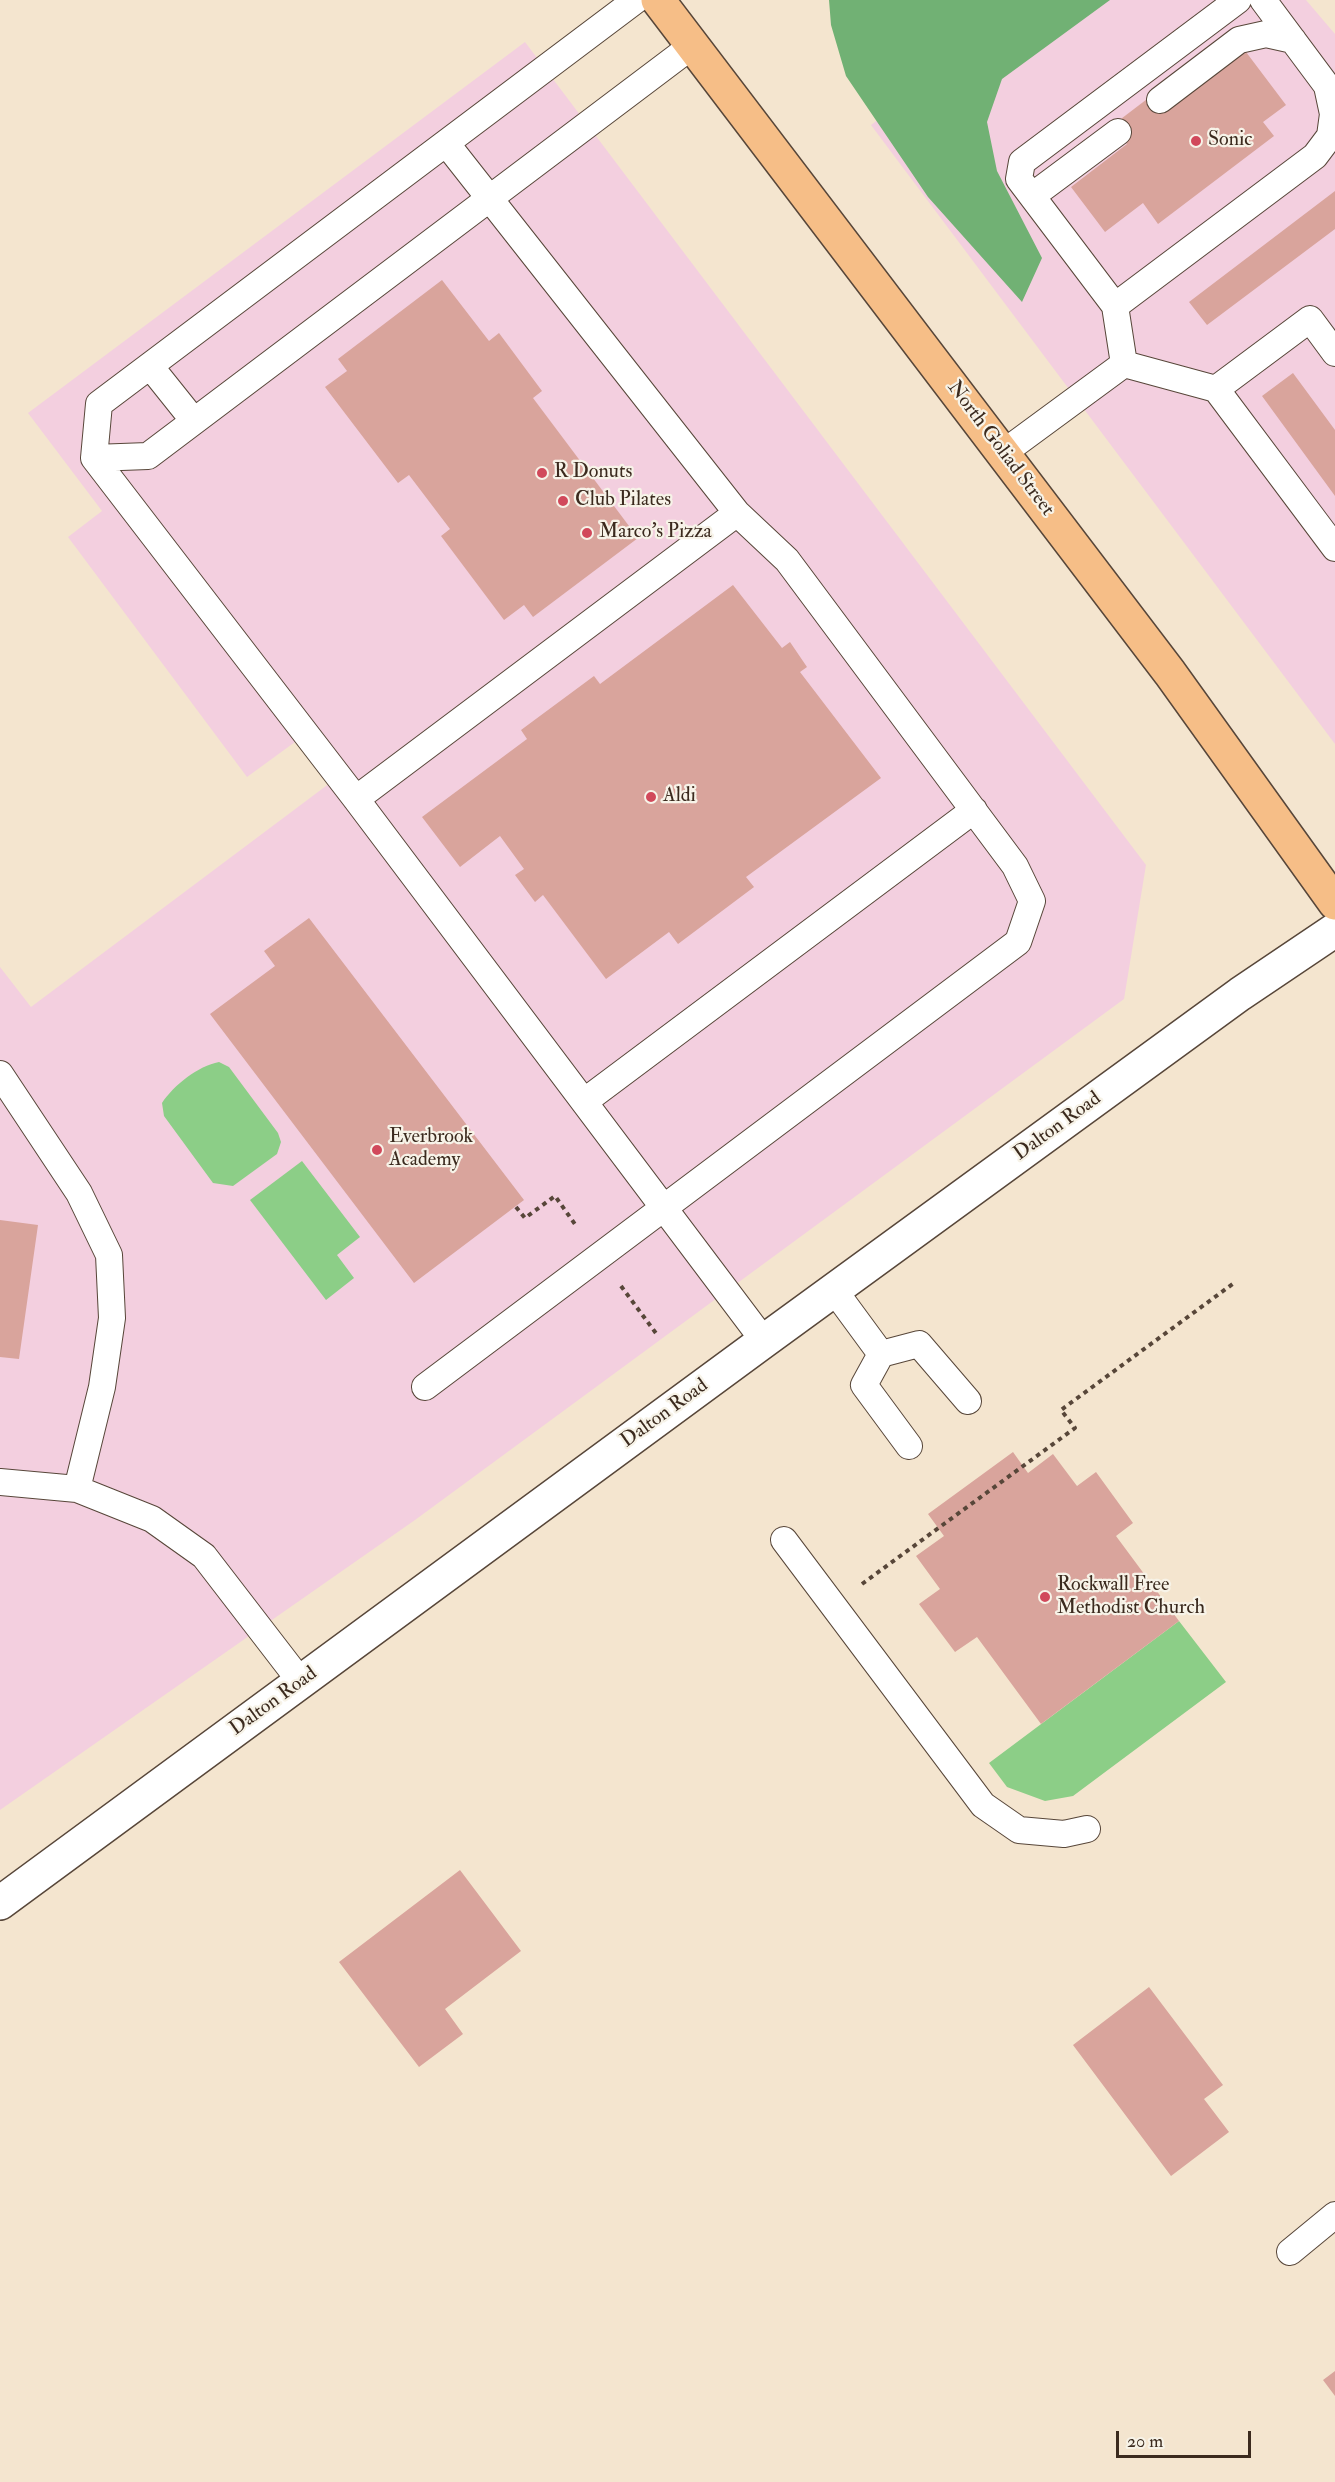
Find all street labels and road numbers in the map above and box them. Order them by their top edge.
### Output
street label: North Goliad Street [941,377,1059,521]
street label: Dalton Road [1010,1087,1106,1167]
street label: Dalton Road [617,1374,713,1454]
street label: Dalton Road [226,1662,322,1742]

